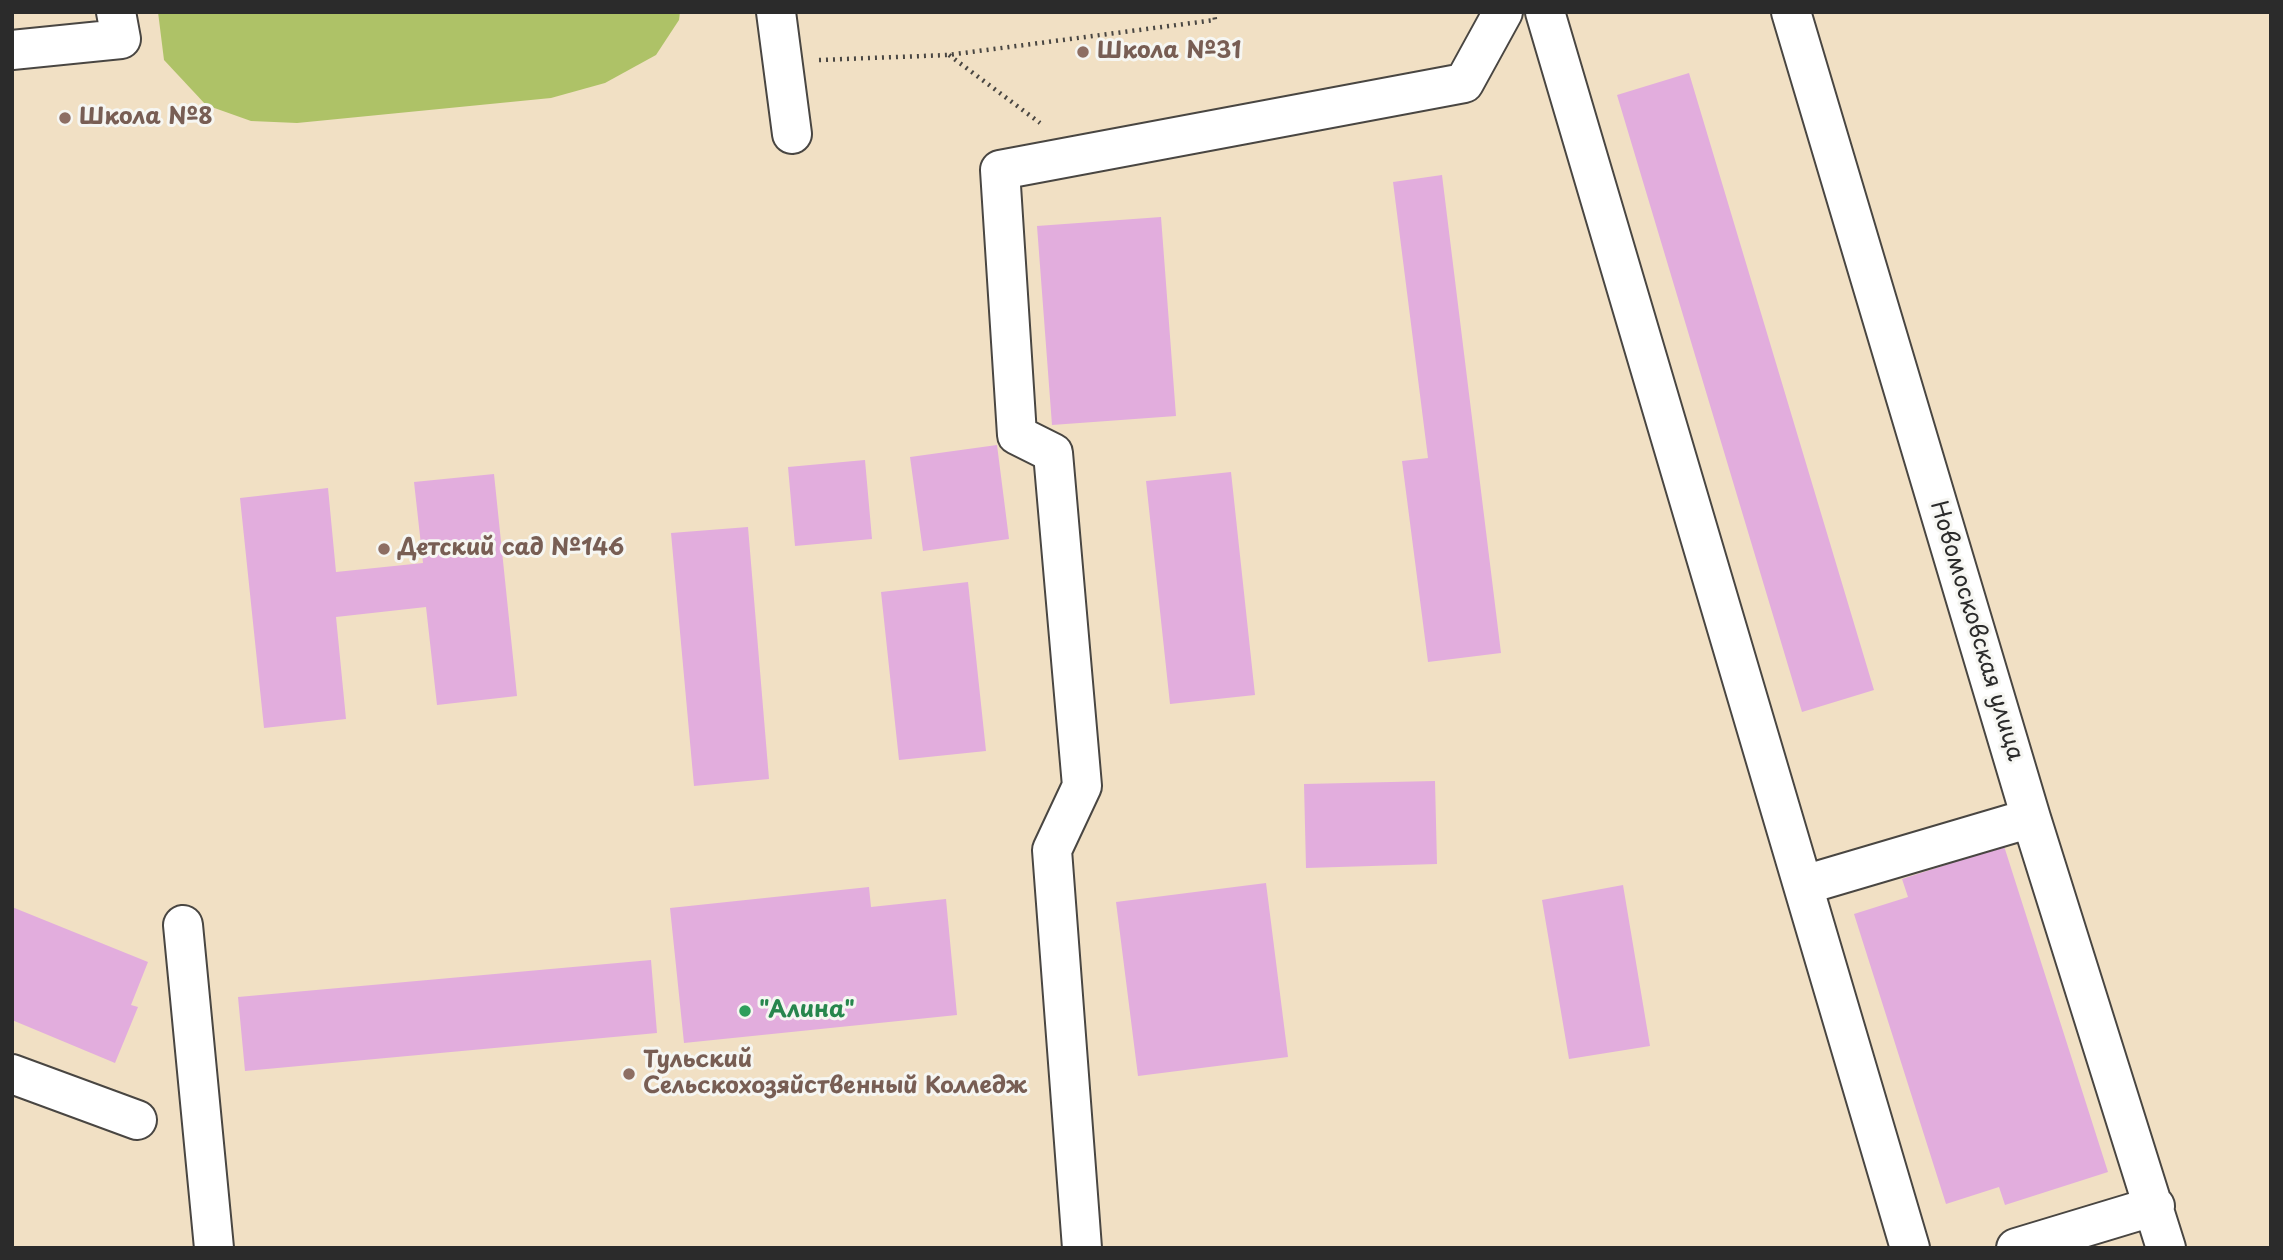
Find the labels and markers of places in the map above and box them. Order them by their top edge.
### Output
place label: Школа №31 [1097,38,1241,66]
marker: Школа №31 [1075,44,1091,60]
place label: Школа №8 [79,104,213,132]
marker: Школа №8 [57,110,73,126]
place label: Детский сад №146 [398,535,624,563]
marker: Детский сад №146 [376,541,392,557]
place label: "Алина" [759,997,855,1025]
marker: "Алина" [737,1003,753,1019]
place label: Тульский Сельскохозяйственный Колледж [643,1047,1027,1101]
marker: Тульский Сельскохозяйственный Колледж [621,1066,637,1082]

